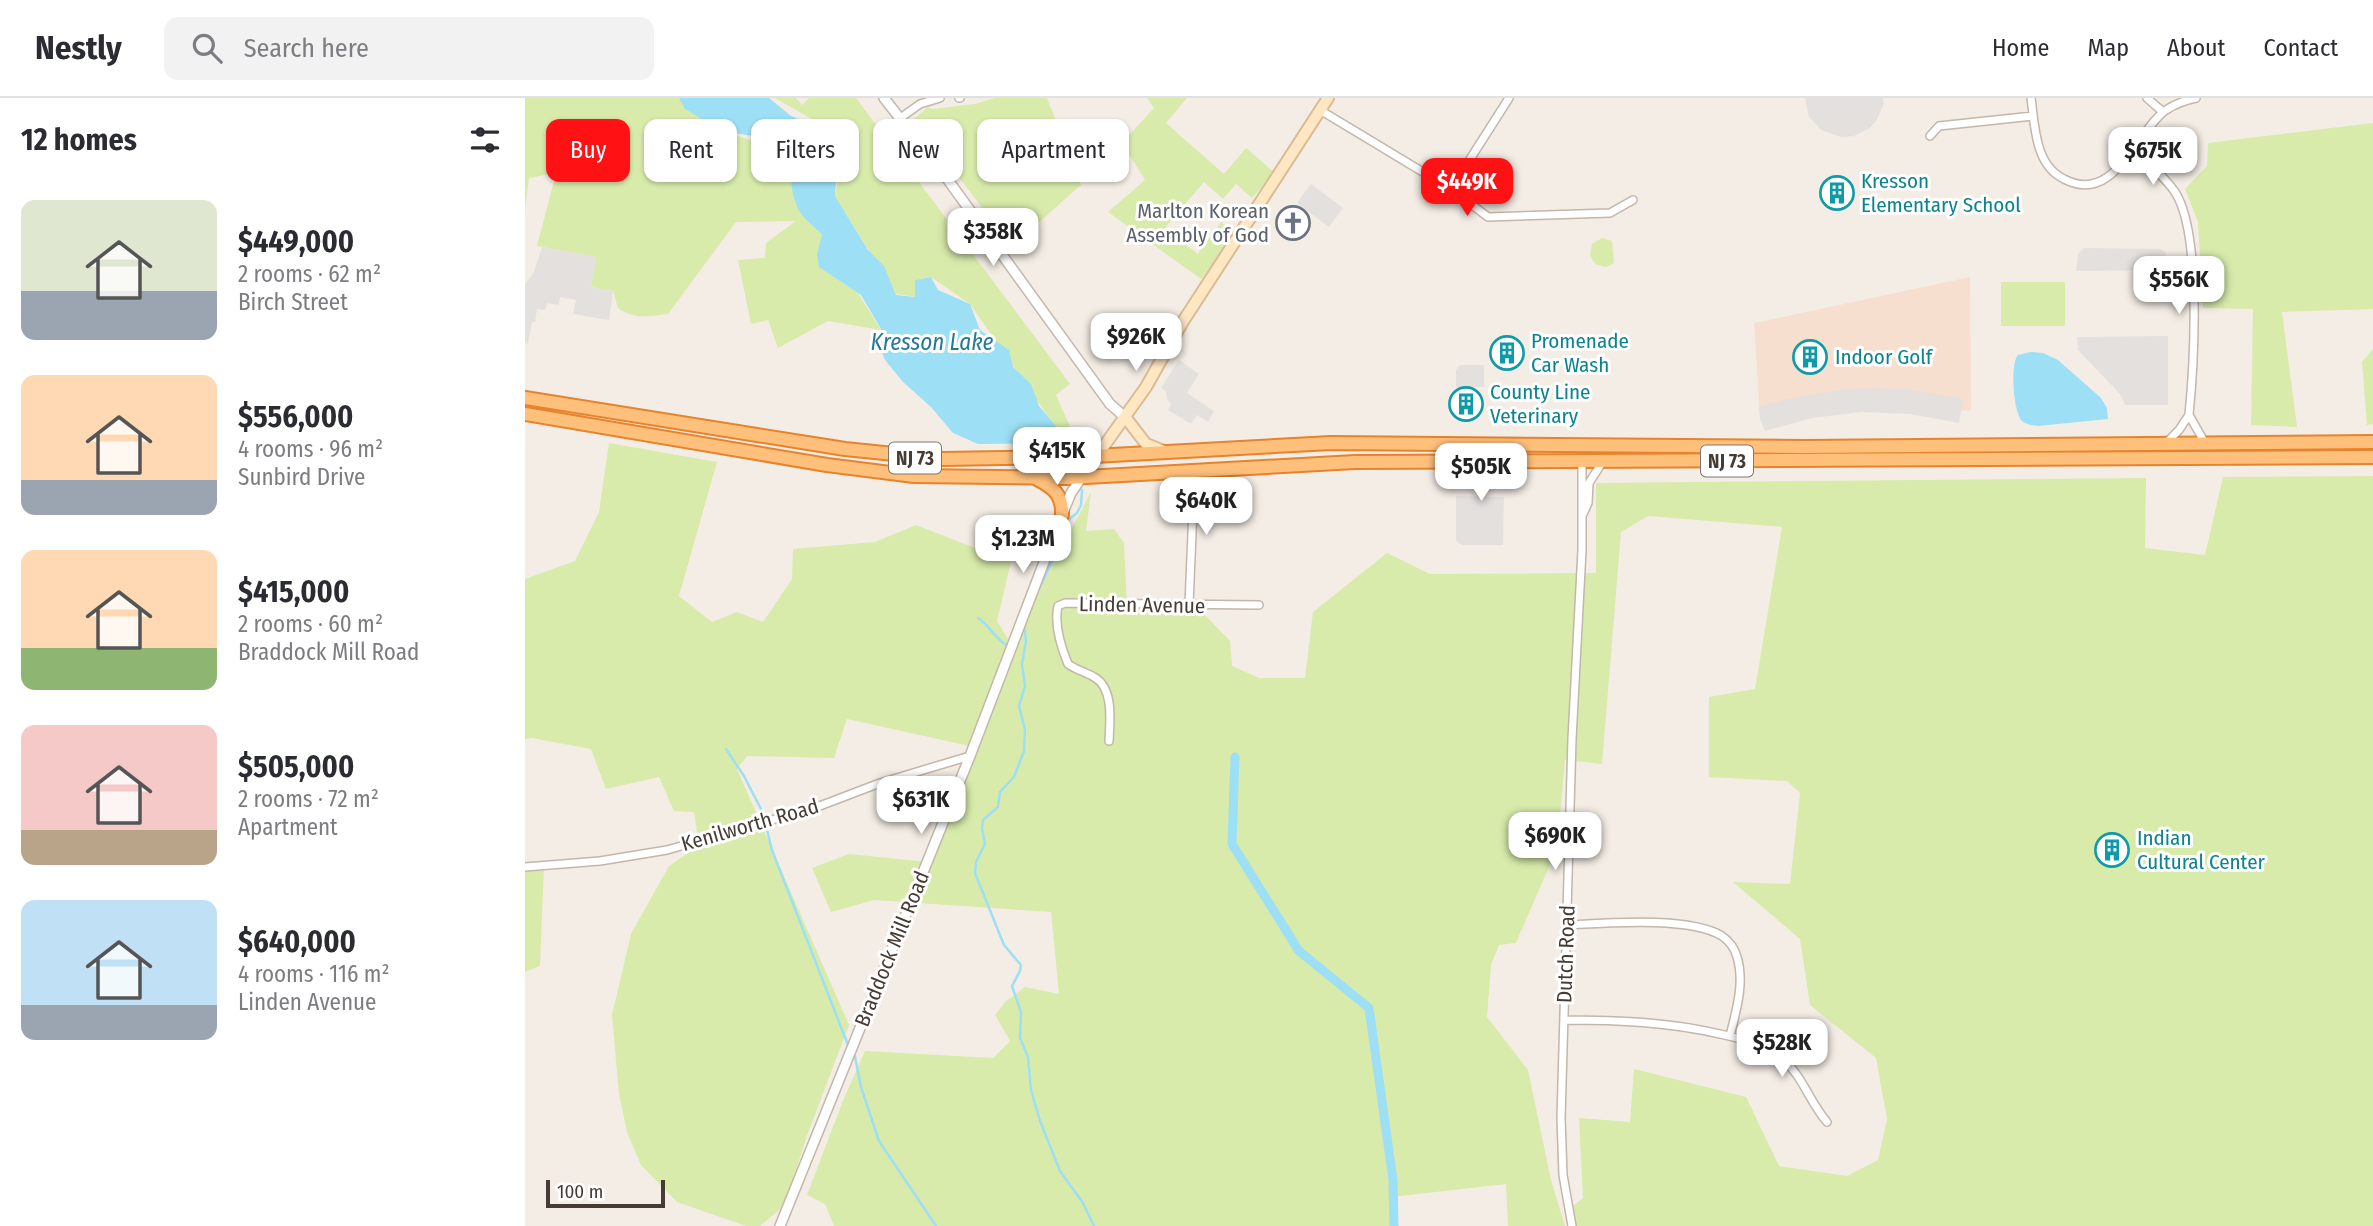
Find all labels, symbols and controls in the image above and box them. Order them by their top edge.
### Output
search box [164,17,654,80]
text: Nestly [35,28,122,68]
icon: search [188,29,226,67]
text: Search here [244,33,369,64]
text: Home [1992,34,2049,62]
text: Map [2087,34,2129,62]
text: About [2167,34,2225,62]
text: Contact [2263,34,2338,62]
chip: Buy [546,119,630,182]
chip: Rent [644,119,737,182]
chip: Filters [751,119,859,182]
chip: New [873,119,963,182]
chip: Apartment [977,119,1129,182]
icon: filters [466,121,504,159]
text: 12 homes [21,122,137,158]
pin: $675K [2104,127,2202,187]
text: $675K [2124,136,2182,164]
pin: $449K [1418,158,1516,218]
text: $449K [1437,167,1497,195]
place label: Kresson Elementary School [1861,168,2021,218]
building icon: Kresson Elementary School [1818,174,1856,212]
place label: Marlton Korean Assembly of God [1126,198,1269,248]
church icon: Marlton Korean Assembly of God [1274,204,1312,242]
pin: $358K [944,208,1042,268]
text: $358K [963,217,1023,245]
text: $449,000 [238,224,354,260]
icon: home [77,228,161,312]
pin: $556K [2130,256,2228,316]
text: 2 rooms · 62 m² [238,260,381,288]
text: $556K [2149,265,2209,293]
text: Birch Street [238,288,348,316]
pin: $926K [1087,314,1185,373]
text: $926K [1107,322,1165,350]
water label: Kresson Lake [871,328,994,356]
place label: Promenade Car Wash [1531,328,1629,378]
building icon: Promenade Car Wash [1488,334,1526,372]
building icon: Indoor Golf [1791,338,1829,376]
place label: Indoor Golf [1835,344,1934,370]
place label: County Line Veterinary [1490,379,1591,429]
building icon: County Line Veterinary [1447,385,1485,423]
text: $556,000 [238,399,353,435]
icon: home [77,403,161,487]
pin: $415K [1008,428,1106,487]
text: 4 rooms · 96 m² [238,435,383,463]
text: $415K [1029,436,1085,464]
road number: NJ 73 [889,442,941,474]
pin: $505K [1432,444,1530,503]
road number: NJ 73 [1701,446,1753,476]
text: $505K [1451,452,1511,480]
text: Sunbird Drive [238,463,365,491]
pin: $640K [1157,478,1255,537]
text: $640K [1175,486,1237,514]
pin: $1.23M [966,516,1080,575]
text: $1.23M [991,524,1055,552]
text: $415,000 [238,574,349,610]
icon: home [77,578,161,662]
street label: Linden Avenue [1079,591,1205,619]
text: 2 rooms · 60 m² [238,610,383,638]
text: Braddock Mill Road [238,638,419,666]
text: $505,000 [238,749,354,785]
icon: home [77,753,161,837]
pin: $631K [872,776,970,836]
text: 2 rooms · 72 m² [238,785,379,813]
text: $631K [893,785,949,813]
street label: Kenilworth Road [678,793,822,857]
pin: $690K [1506,812,1604,872]
text: Apartment [238,813,338,841]
text: $690K [1525,821,1586,849]
place label: Indian Cultural Center [2137,825,2266,875]
building icon: Indian Cultural Center [2093,831,2131,869]
street label: Braddock Mill Road [849,867,935,1031]
street label: Dutch Road [1551,904,1581,1004]
text: $640,000 [238,924,356,960]
icon: home [77,928,161,1012]
text: 4 rooms · 116 m² [238,960,390,988]
text: Linden Avenue [238,988,376,1016]
pin: $528K [1733,1020,1831,1079]
text: $528K [1753,1028,1811,1056]
scale bar [546,1177,665,1209]
text: 100 m [557,1180,603,1203]

